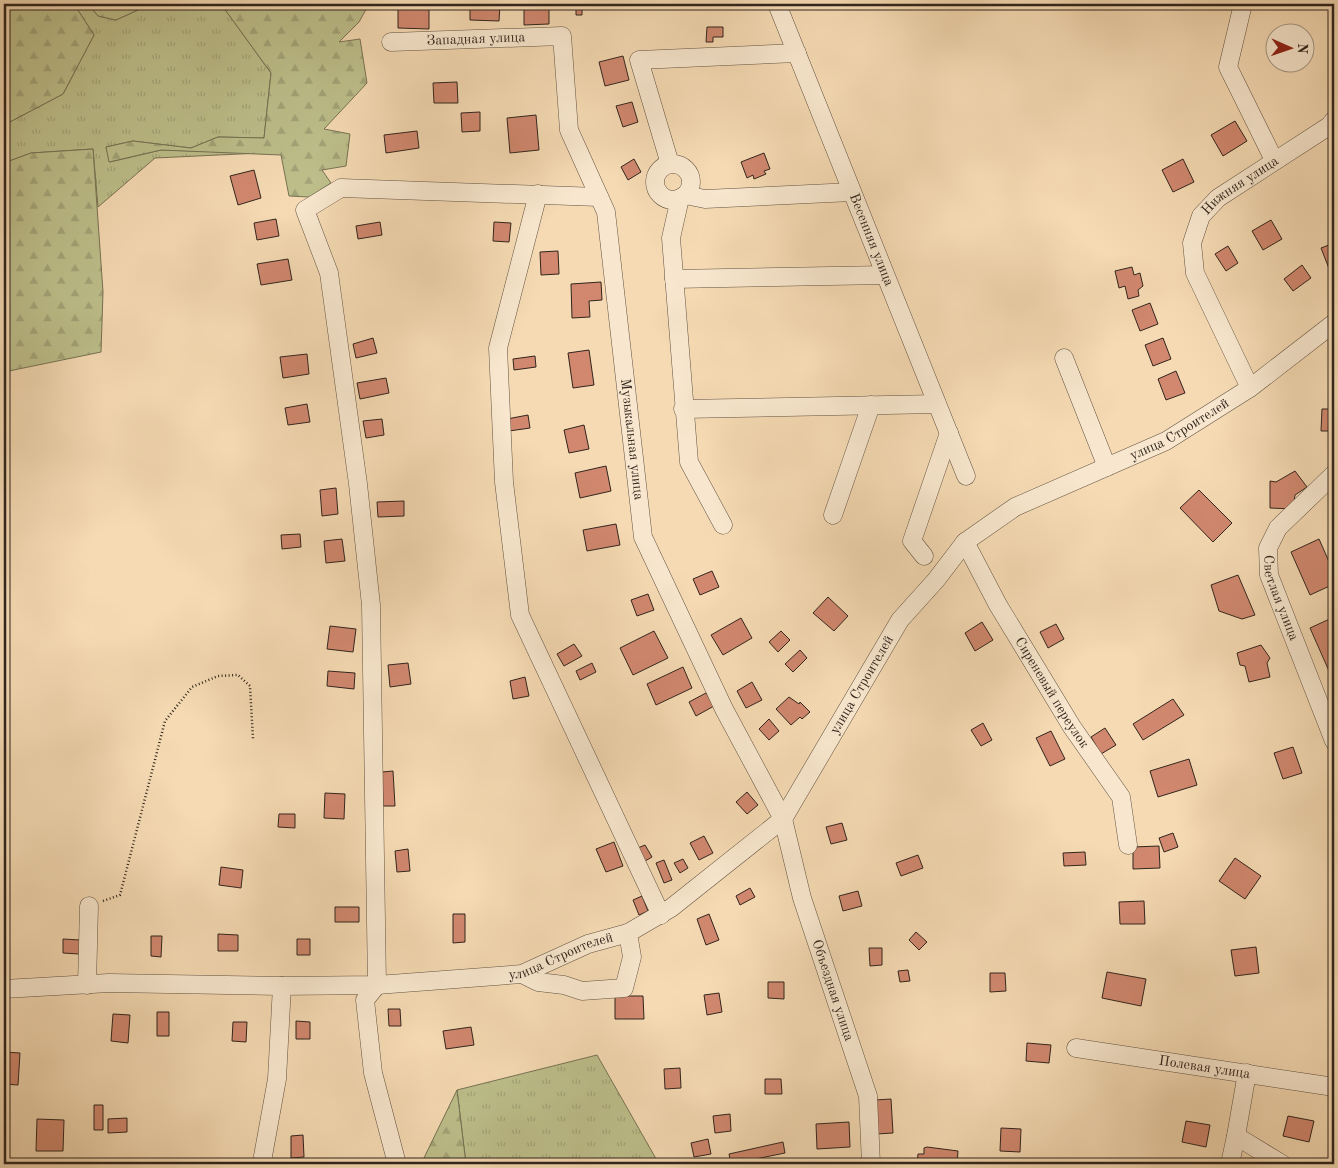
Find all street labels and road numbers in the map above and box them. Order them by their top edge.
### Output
street label: Западная улица [426,30,526,48]
street label: Нижняя улица [1199,154,1281,217]
street label: Весенняя улица [847,192,896,288]
street label: Музыкальная улица [618,378,646,501]
street label: улица Строителей [1128,396,1232,463]
street label: Светлая улица [1261,555,1301,643]
street label: улица Строителей [828,633,896,737]
street label: Сиреневый переулок [1012,635,1092,751]
street label: улица Строителей [508,930,615,982]
street label: Объездная улица [809,938,856,1043]
street label: Полевая улица [1158,1054,1251,1081]

